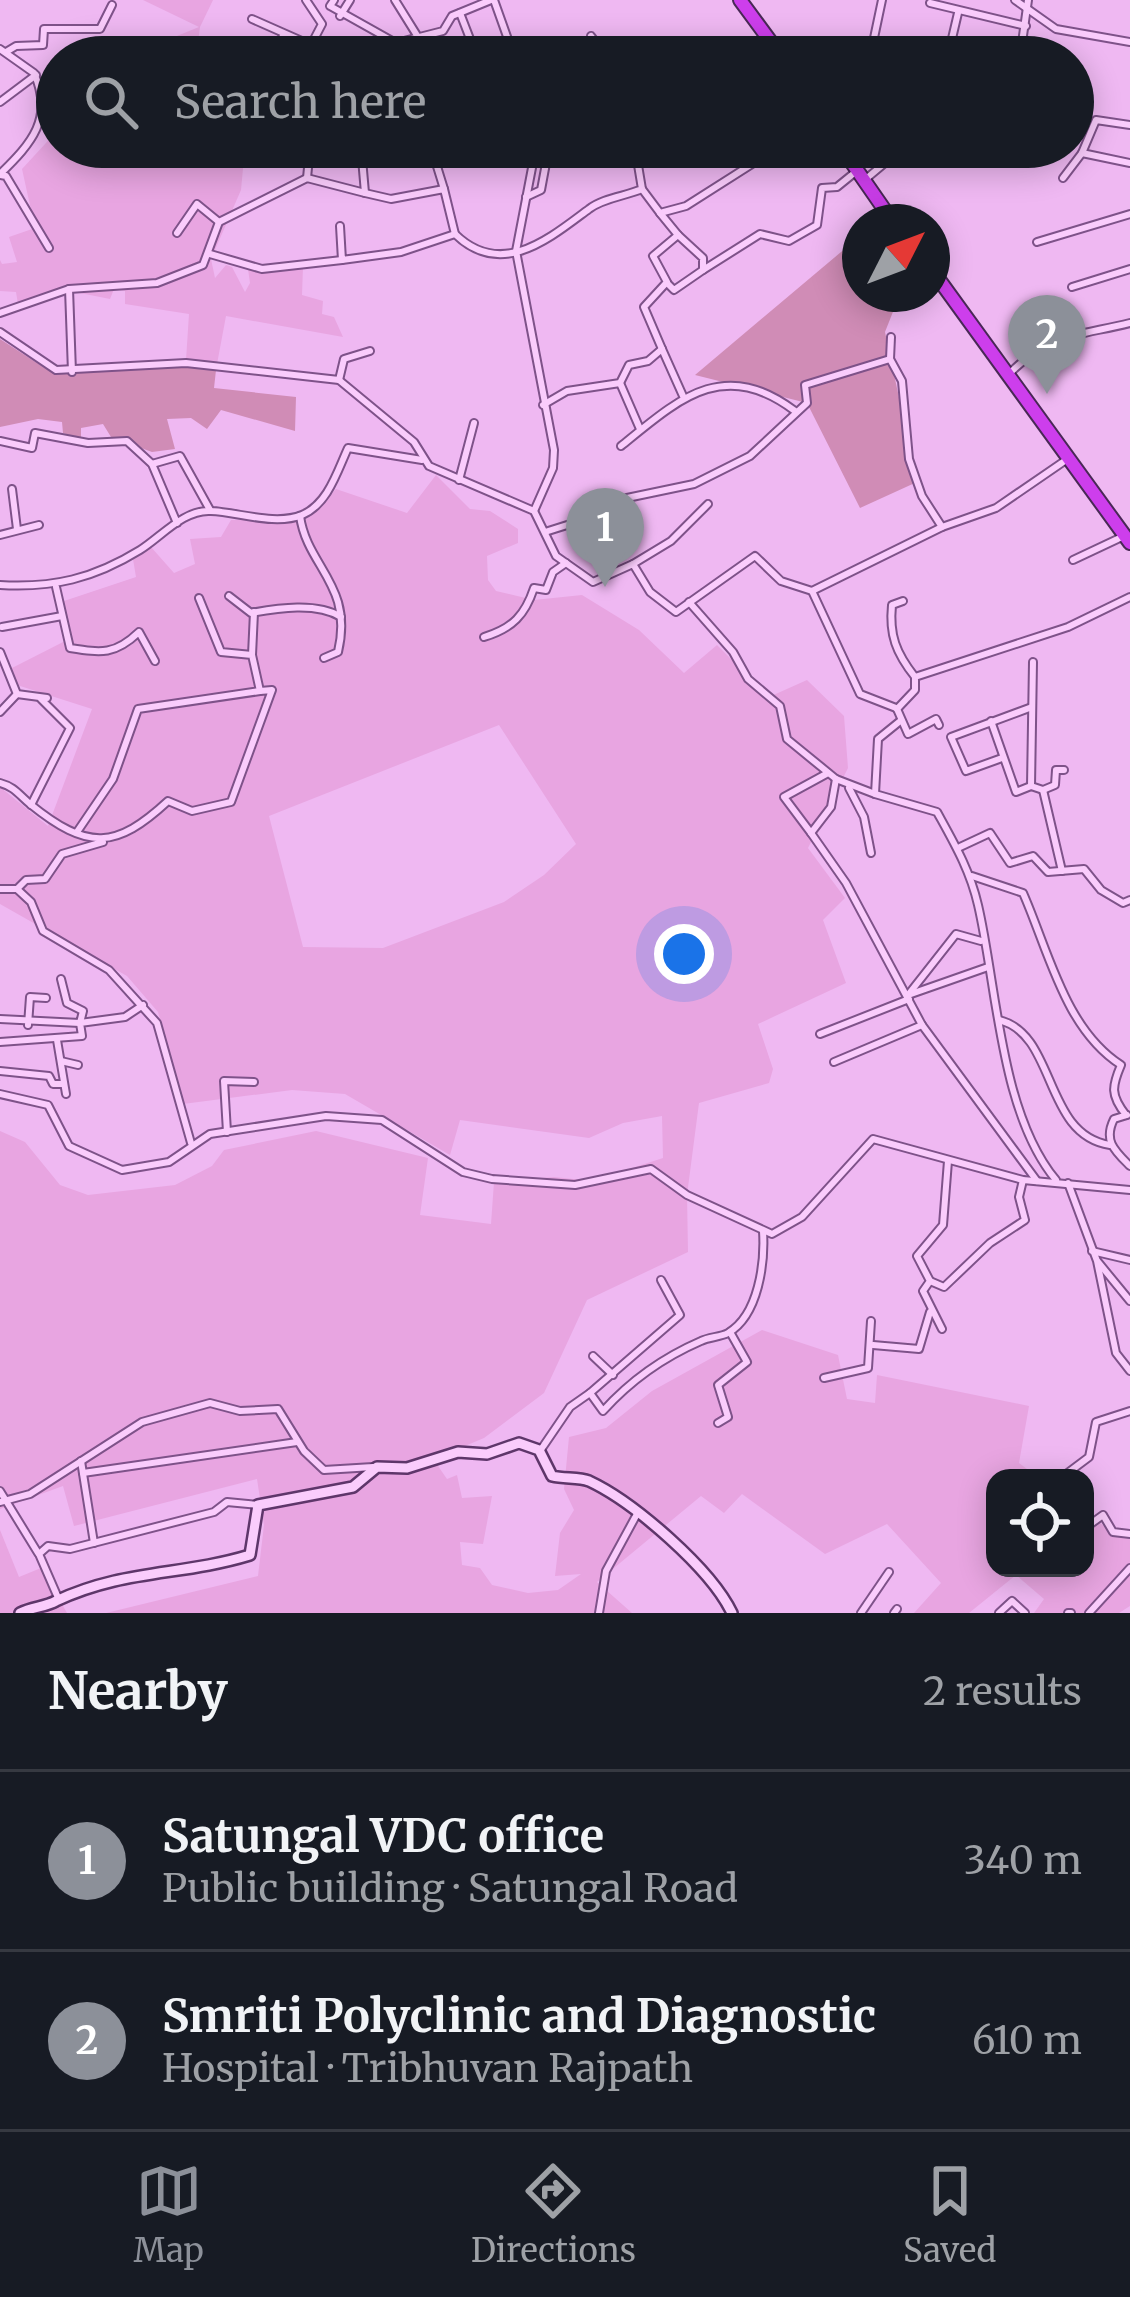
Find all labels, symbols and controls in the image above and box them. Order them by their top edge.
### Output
search box [36,36,1094,168]
icon: search [78,69,144,135]
text: Search here [174,74,426,130]
north arrow [842,204,950,312]
pin: 2 [1008,295,1086,394]
pin: 1 [566,488,644,587]
your location [654,924,714,984]
map controls [986,1469,1094,1577]
button: locate [986,1469,1094,1577]
text: Nearby [48,1659,228,1723]
text: 2 results [923,1667,1082,1716]
text: Satungal VDC office [162,1808,604,1864]
text: 1 [78,1836,96,1885]
text: 340 m [964,1836,1082,1885]
text: Public building · Satungal Road [162,1864,738,1913]
text: Smriti Polyclinic and Diagnostic [162,1988,876,2044]
text: 2 [76,2016,98,2065]
text: 610 m [972,2016,1082,2065]
text: Hospital · Tribhuvan Rajpath [162,2044,693,2093]
tab: Map [134,2158,204,2271]
tab: Directions [471,2158,636,2271]
tab: Saved [903,2158,996,2271]

